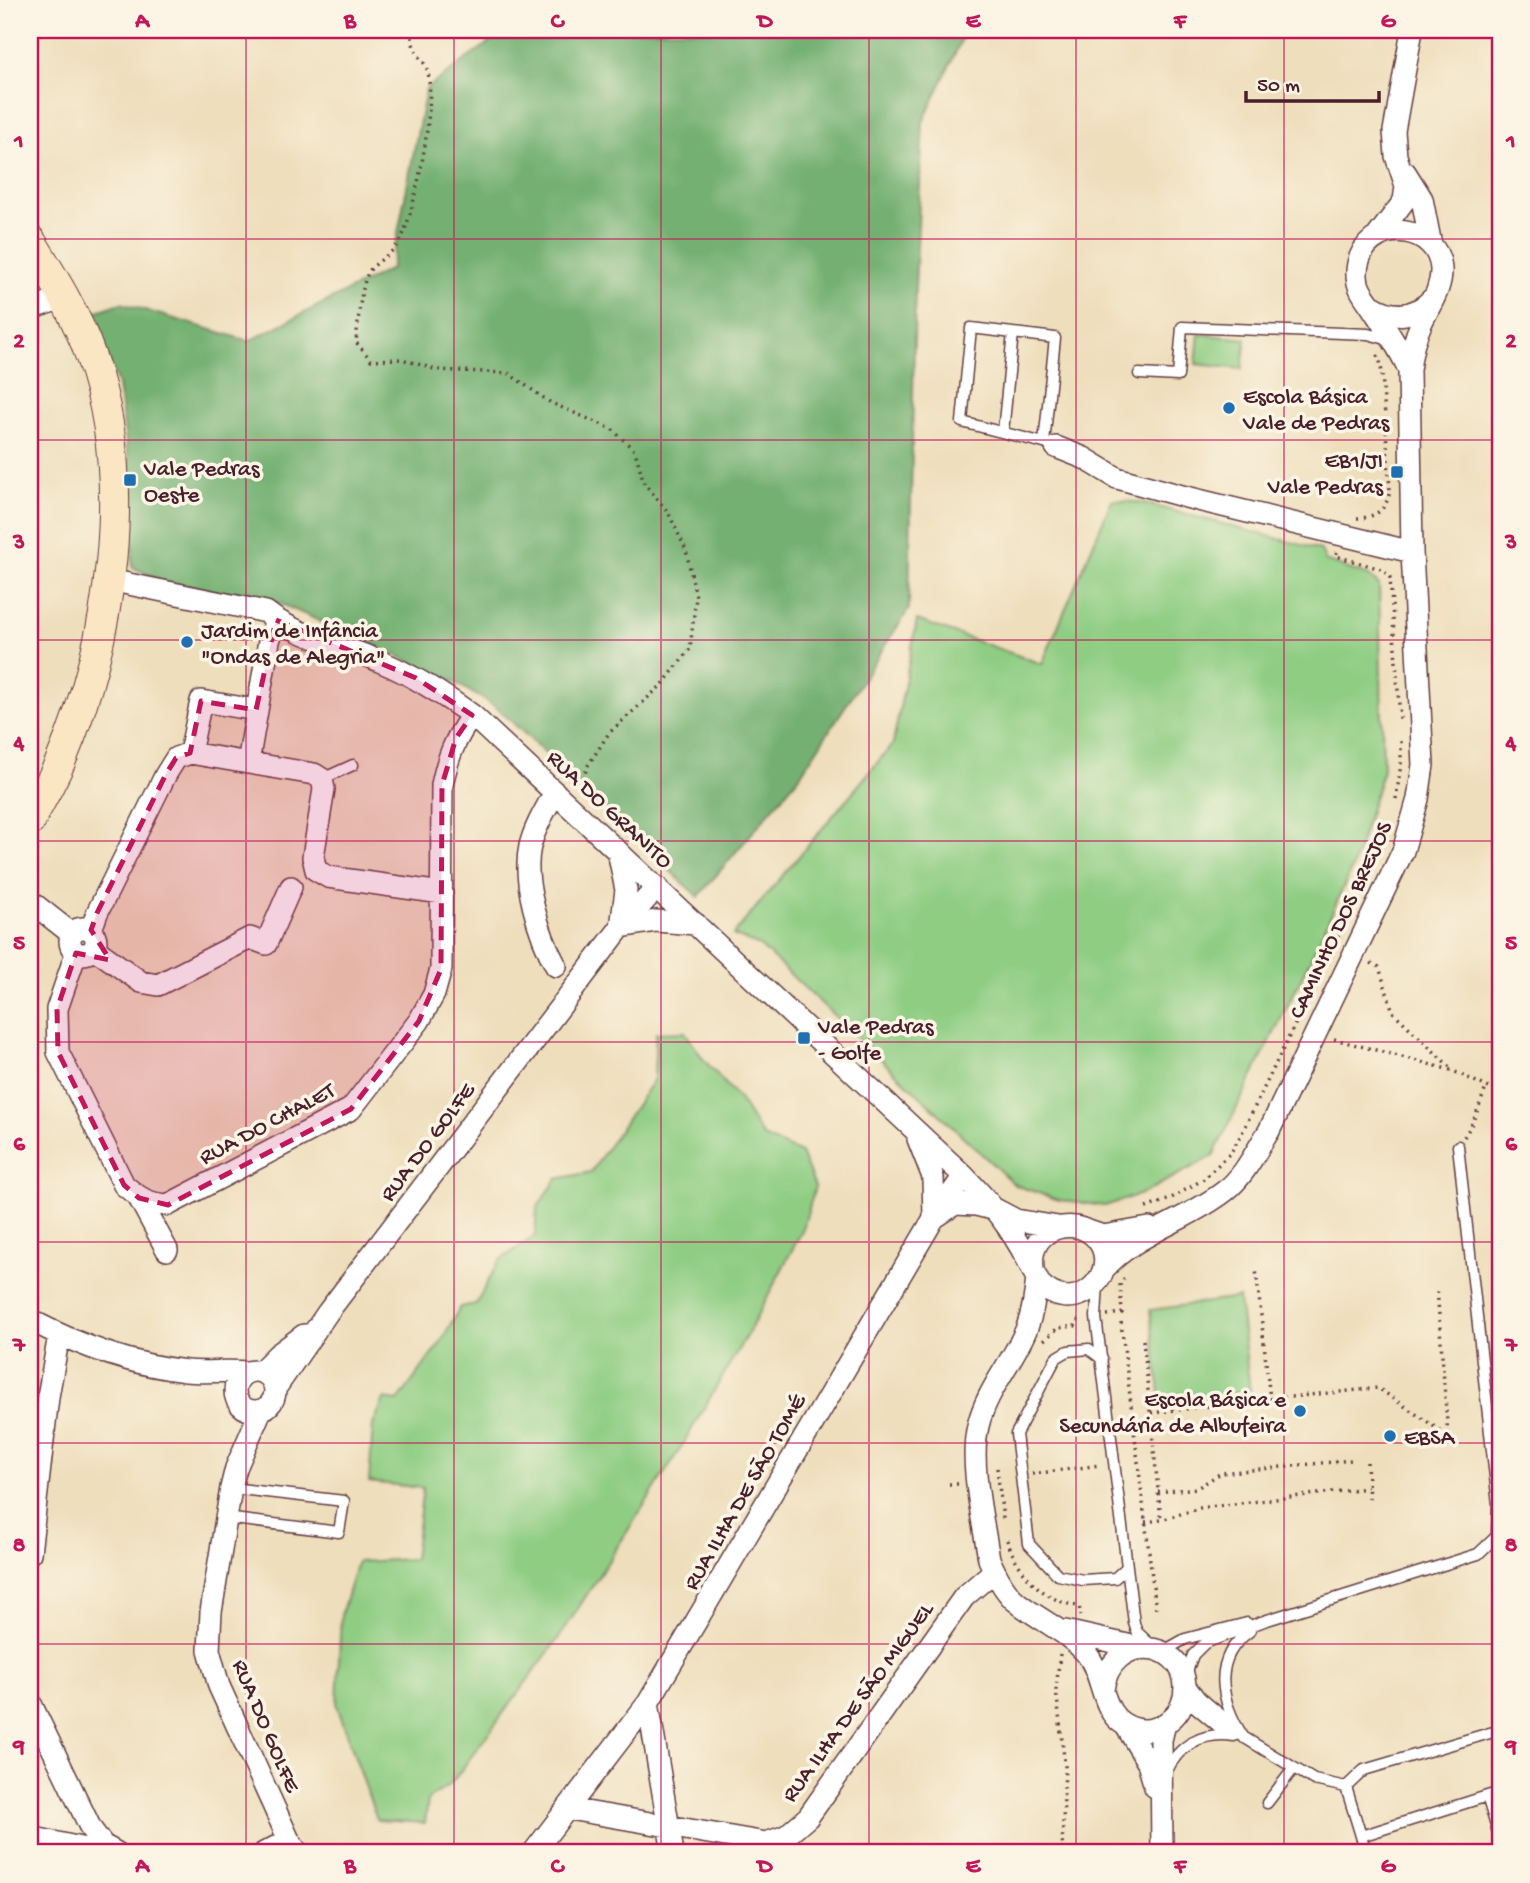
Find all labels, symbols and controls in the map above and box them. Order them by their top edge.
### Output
text: A [134,9,150,36]
text: B [343,9,357,36]
text: C [551,9,566,36]
text: D [756,9,774,36]
text: E [966,9,982,36]
text: F [1173,9,1188,36]
text: G [1381,9,1397,36]
scale bar [1246,60,1380,104]
text: 50 m [1257,75,1300,100]
text: 1 [13,129,24,156]
text: 1 [1505,129,1516,156]
text: 2 [13,329,25,356]
text: 2 [1505,329,1517,356]
place label: Escola Básica Vale de Pedras [1242,385,1390,438]
marker: Escola Básica Vale de Pedras [1221,400,1237,416]
place label: EB1/JI Vale Pedras [1267,449,1384,502]
place label: Vale Pedras Oeste [143,457,260,510]
marker: EB1/JI Vale Pedras [1389,464,1405,480]
marker: Vale Pedras Oeste [122,472,138,488]
text: 3 [12,530,25,557]
text: 3 [1504,530,1517,557]
place label: Jardim de Infância "Ondas de Alegria" [201,619,385,672]
marker: Jardim de Infância "Ondas de Alegria" [179,634,195,650]
text: 4 [13,731,25,758]
text: 4 [1505,731,1517,758]
street label: RUA DO GRANITO [540,745,677,876]
street label: CAMINHO DOS BREJOS [1285,817,1400,1023]
text: 5 [13,931,25,958]
text: 5 [1505,931,1517,958]
place label: Vale Pedras - Golfe [817,1015,934,1068]
marker: Vale Pedras - Golfe [796,1030,812,1046]
street label: RUA DO GOLFE [375,1077,483,1208]
street label: RUA DO CHALET [195,1078,341,1172]
text: 6 [13,1132,26,1159]
text: 6 [1505,1132,1518,1159]
text: 7 [12,1333,26,1360]
text: 7 [1504,1333,1518,1360]
place label: Escola Básica e Secundária de Albufeira [1059,1388,1287,1441]
street label: RUA ILHA DE SÃO TOMÉ [679,1389,814,1596]
marker: Escola Básica e Secundária de Albufeira [1292,1403,1308,1419]
place label: EBSA [1404,1426,1456,1453]
marker: EBSA [1382,1428,1398,1444]
text: 8 [13,1533,26,1560]
text: 8 [1505,1533,1518,1560]
street label: RUA ILHA DE SÃO MIGUEL [777,1596,941,1808]
street label: RUA DO GOLFE [225,1656,306,1798]
text: 9 [12,1734,25,1761]
text: 9 [1504,1734,1517,1761]
text: A [134,1854,150,1881]
text: B [343,1854,357,1881]
text: C [551,1854,566,1881]
text: D [756,1854,774,1881]
text: E [966,1854,982,1881]
text: F [1173,1854,1188,1881]
text: G [1381,1854,1397,1881]

